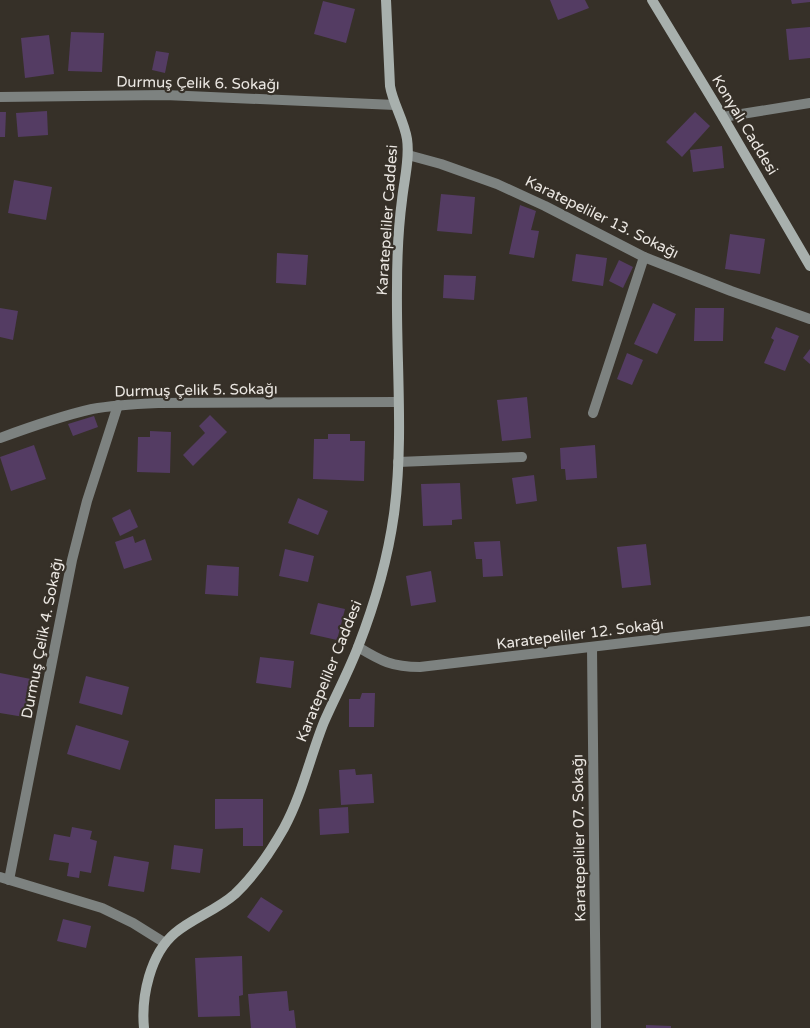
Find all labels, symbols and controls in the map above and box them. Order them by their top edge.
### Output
street label: Konyalı Caddesi [708,72,782,178]
street label: Durmuş Çelik 6. Sokağı [116,73,280,93]
street label: Karatepeliler Caddesi [373,144,401,296]
street label: Karatepeliler 13. Sokağı [522,172,682,262]
street label: Durmuş Çelik 5. Sokağı [114,380,278,400]
street label: Durmuş Çelik 4. Sokağı [18,556,66,720]
street label: Karatepeliler Caddesi [292,598,366,744]
street label: Karatepeliler 12. Sokağı [495,615,665,653]
street label: Karatepeliler 07. Sokağı [569,754,589,922]

